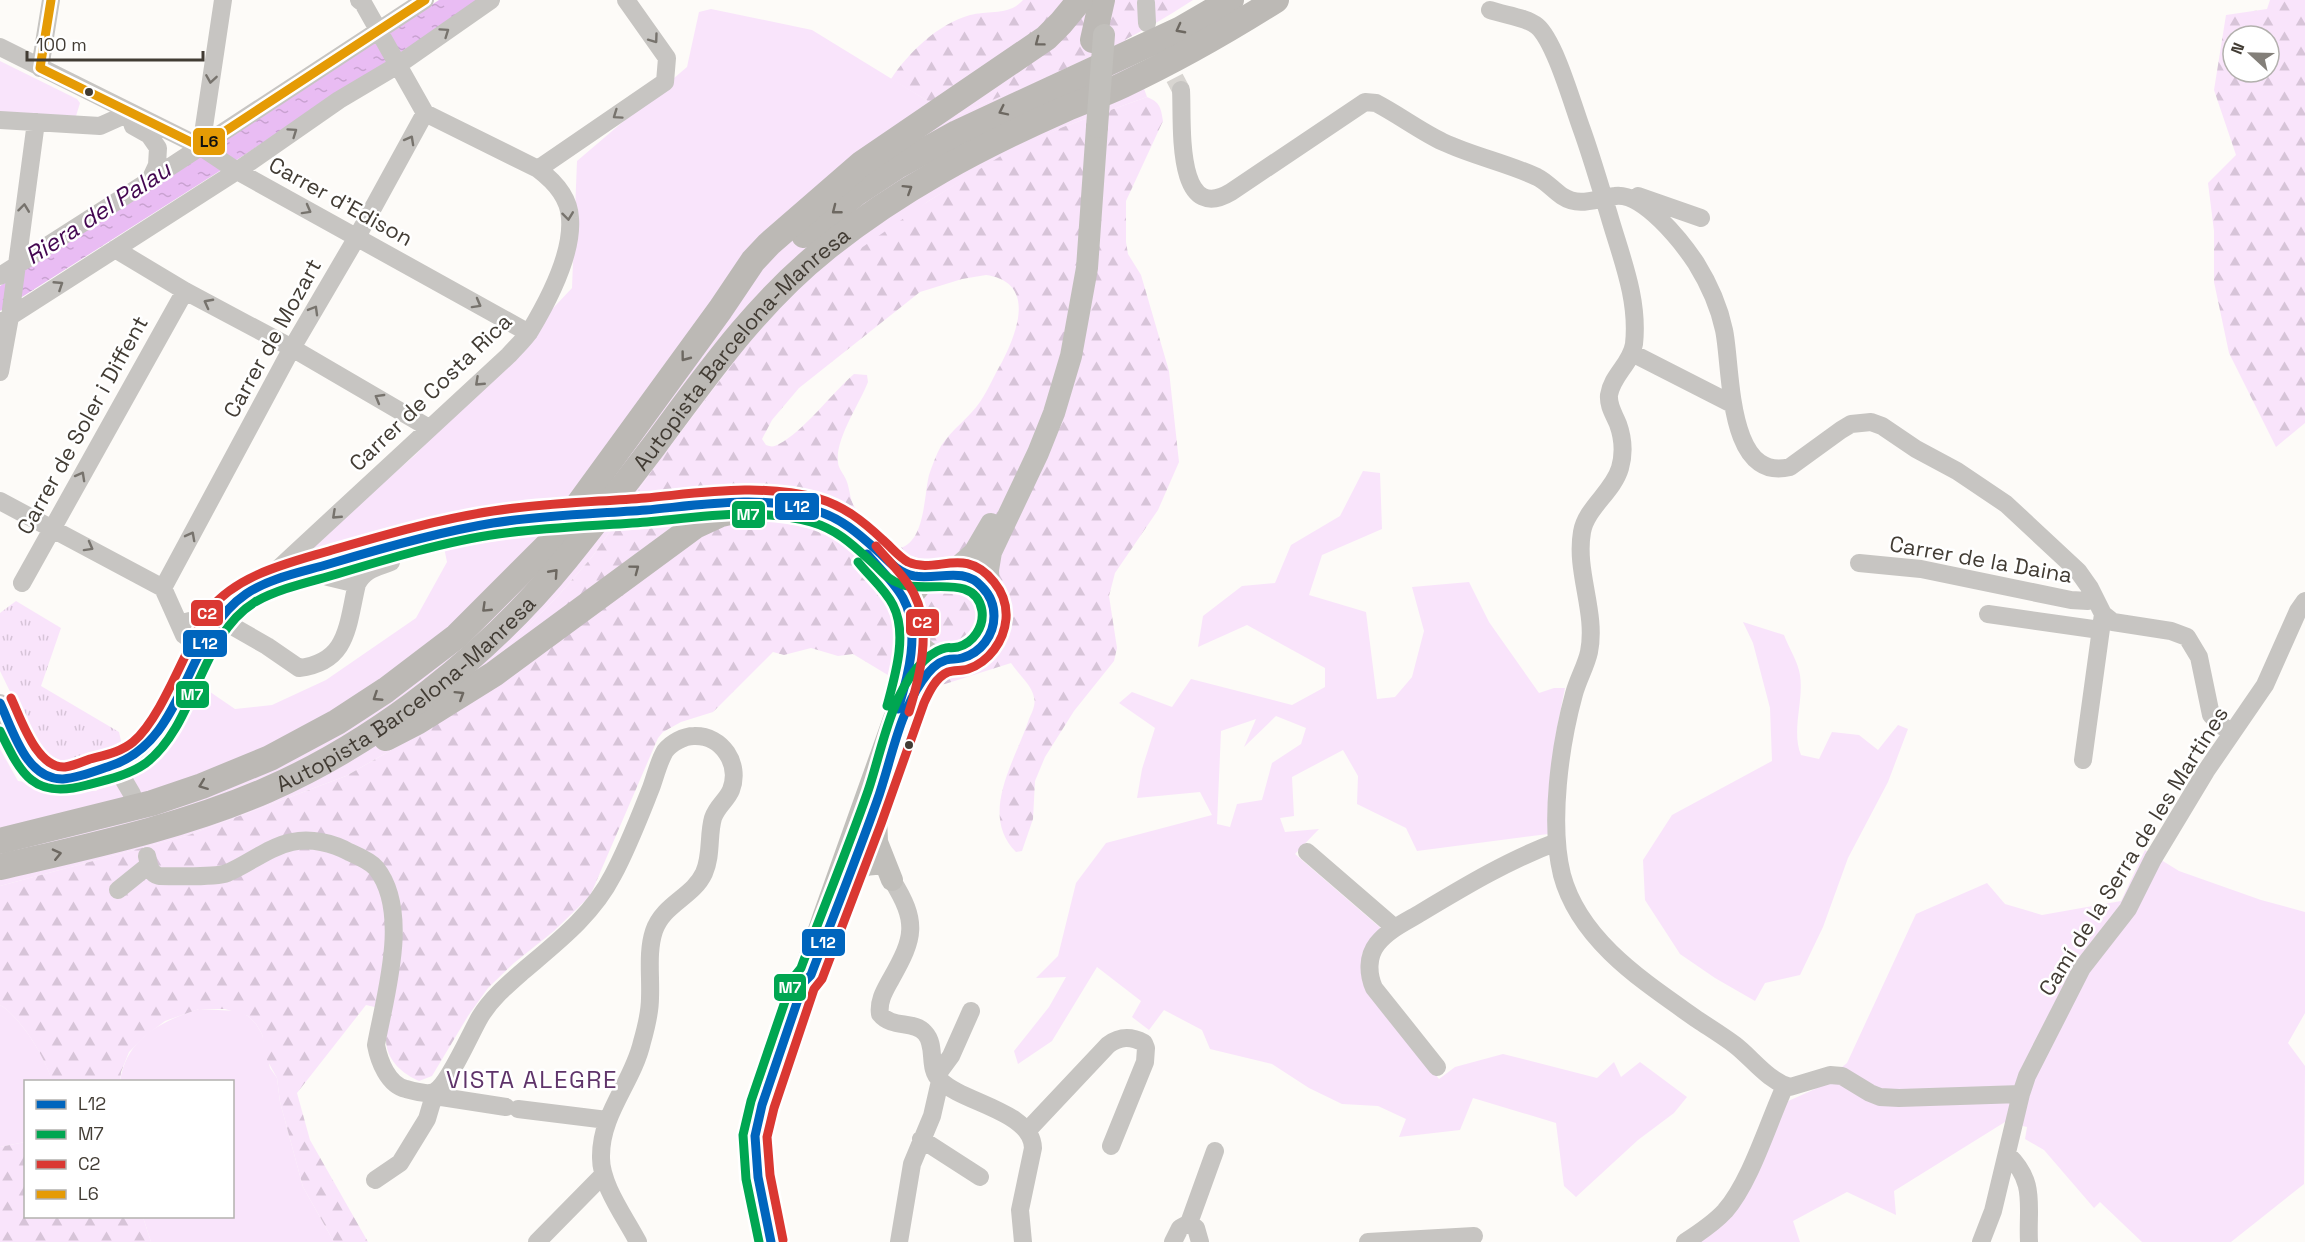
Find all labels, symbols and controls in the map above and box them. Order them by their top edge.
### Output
one-way arrow [1176,22,1186,33]
scale bar [27,24,202,62]
north arrow [2221,24,2281,84]
one-way arrow [438,28,449,39]
one-way arrow [647,32,658,43]
text: 100 m [36,33,87,56]
one-way arrow [1035,35,1046,46]
text: N [2226,40,2249,57]
one-way arrow [205,74,217,83]
unlabelled marker [83,86,95,98]
one-way arrow [999,104,1010,115]
one-way arrow [612,108,623,119]
line badge: L6 [192,127,226,156]
one-way arrow [286,128,297,139]
text: L6 [200,131,218,152]
one-way arrow [403,136,414,146]
street label: Carrer d'Edison [264,150,418,252]
water label: Riera del Palau [19,153,178,271]
one-way arrow [902,185,912,197]
one-way arrow [300,202,311,214]
one-way arrow [831,202,842,213]
one-way arrow [18,204,30,213]
one-way arrow [561,212,574,221]
street label: Autopista Barcelona-Manresa [627,220,856,476]
street label: Carrer de Mozart [217,254,327,422]
one-way arrow [53,281,64,292]
one-way arrow [471,297,481,308]
one-way arrow [204,299,215,310]
one-way arrow [307,306,319,316]
street label: Carrer de Costa Rica [343,307,517,477]
street label: Carrer de Soler i Diffent [10,311,154,539]
one-way arrow [681,350,692,361]
one-way arrow [475,375,486,386]
one-way arrow [375,394,385,406]
one-way arrow [74,472,85,482]
line badge: L12 [774,492,820,521]
text: L12 [784,496,810,517]
line badge: M7 [731,500,766,529]
text: M7 [737,504,760,525]
one-way arrow [333,507,344,518]
street label: Carrer de la Daina [1887,529,2075,589]
one-way arrow [184,532,195,543]
one-way arrow [83,540,93,551]
one-way arrow [629,566,640,577]
one-way arrow [547,569,558,580]
street label: Autopista Barcelona-Manresa [271,589,542,798]
line badge: C2 [190,599,224,627]
one-way arrow [482,601,492,612]
text: C2 [197,603,217,624]
line badge: C2 [905,608,940,637]
text: C2 [912,612,932,633]
line badge: L12 [182,629,228,658]
text: L12 [192,633,218,654]
line badge: M7 [175,680,210,709]
text: M7 [181,684,204,705]
one-way arrow [373,689,383,701]
one-way arrow [453,691,464,702]
street label: Camí de la Serra de les Martines [2032,701,2234,1001]
unlabelled marker [903,739,915,751]
one-way arrow [199,778,210,790]
one-way arrow [52,848,62,861]
line badge: L12 [801,928,846,957]
text: L12 [810,932,836,953]
line badge: M7 [773,973,807,1002]
text: M7 [779,977,802,998]
district label: VISTA ALEGRE [446,1064,618,1095]
legend [24,1080,234,1218]
text: L12 [78,1092,106,1115]
text: M7 [78,1122,104,1145]
text: C2 [78,1152,100,1175]
text: L6 [78,1182,99,1205]

